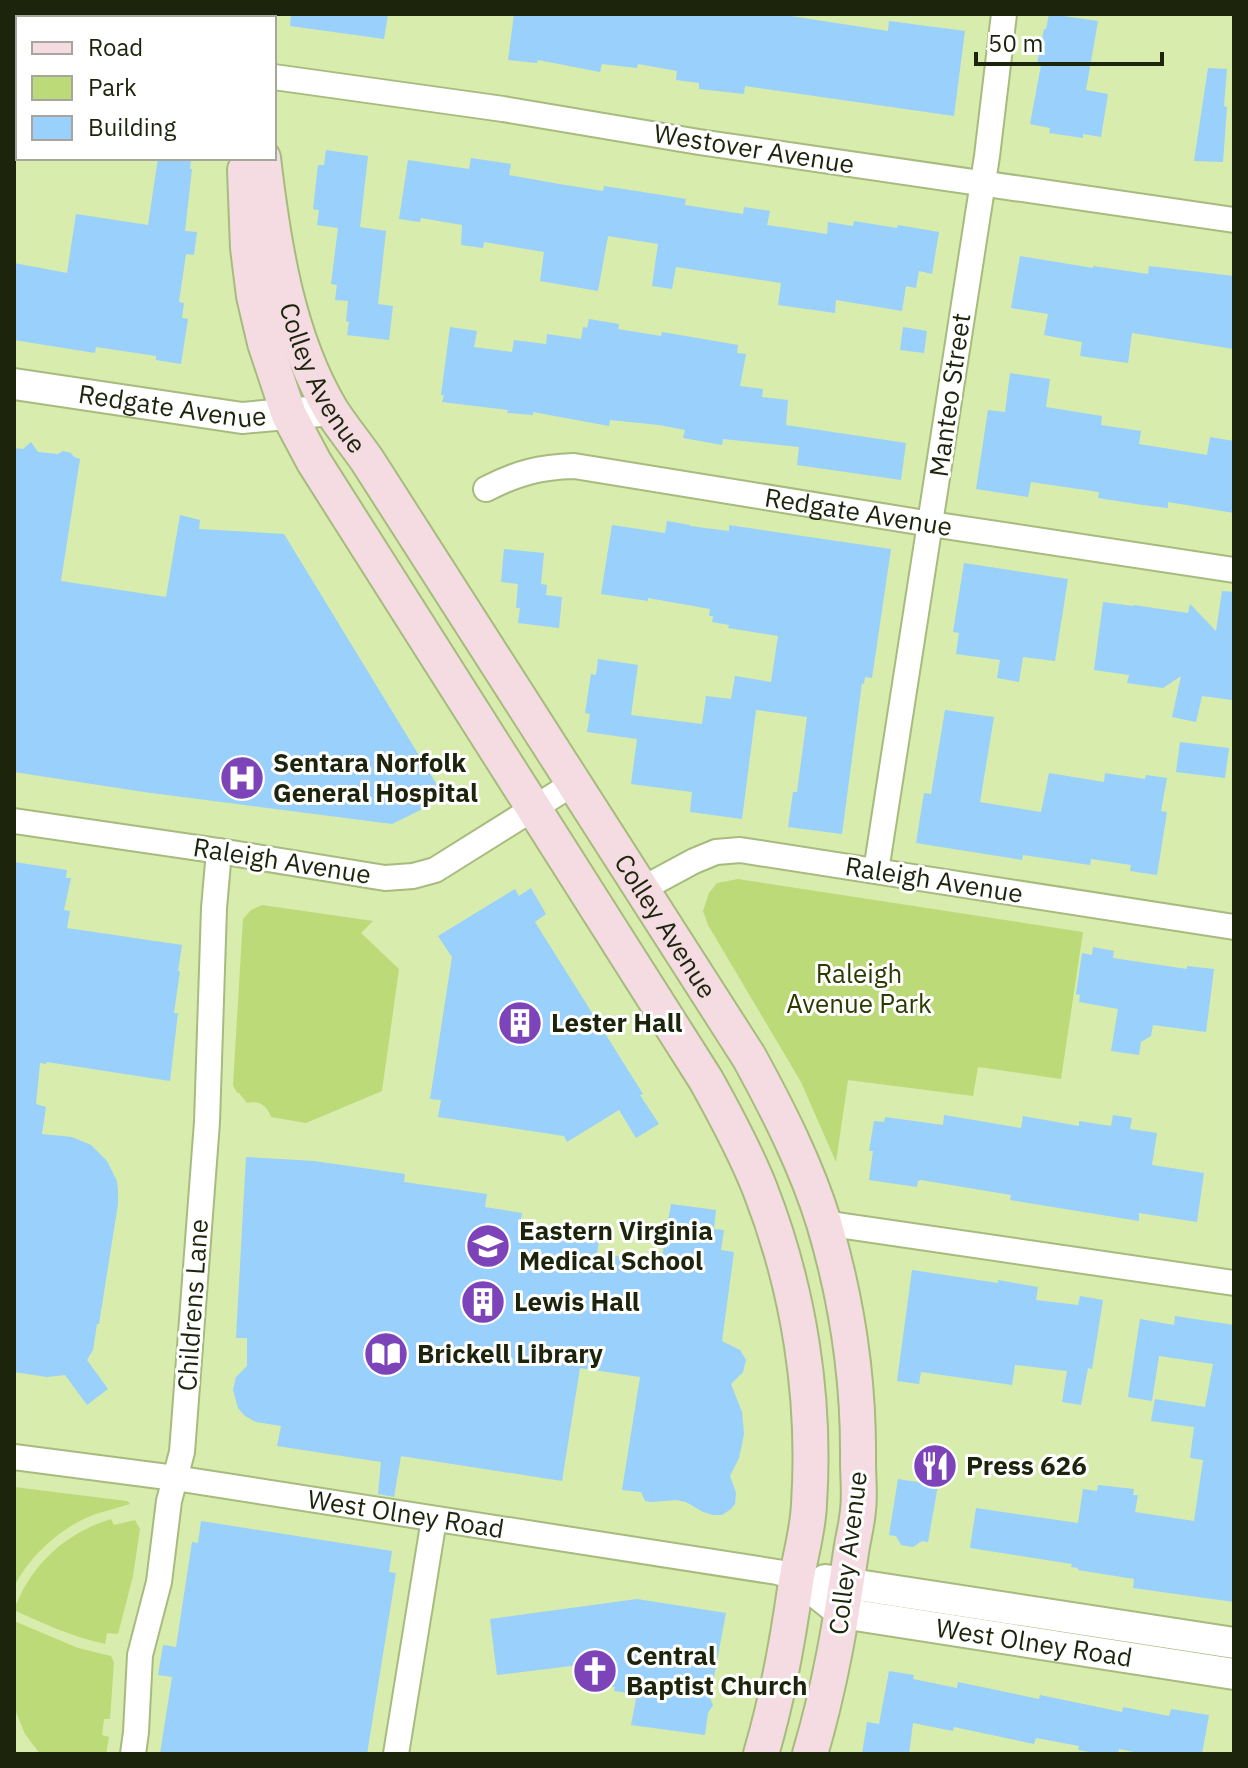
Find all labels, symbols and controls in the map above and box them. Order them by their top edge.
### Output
legend [16,16,276,160]
scale bar [976,16,1162,66]
text: 50 m [988,27,1043,59]
text: Road [88,31,143,63]
text: Park [88,71,137,103]
text: Building [88,111,176,143]
street label: Westover Avenue [652,115,857,181]
street label: Colley Avenue [273,298,374,460]
street label: Manteo Street [921,311,977,479]
street label: Redgate Avenue [76,376,268,434]
street label: Redgate Avenue [762,479,955,543]
place label: Sentara Norfolk General Hospital [273,745,478,809]
hospital icon: Sentara Norfolk General Hospital [218,754,266,802]
street label: Raleigh Avenue [191,829,373,891]
street label: Colley Avenue [607,847,725,1004]
street label: Raleigh Avenue [843,848,1025,910]
park label: Raleigh Avenue Park [786,956,932,1020]
building icon: Lester Hall [496,999,544,1047]
place label: Lester Hall [551,1005,682,1039]
place label: Eastern Virginia Medical School [519,1213,713,1277]
street label: Childrens Lane [169,1218,215,1392]
school or university icon: Eastern Virginia Medical School [464,1222,512,1270]
building icon: Lewis Hall [459,1278,507,1326]
place label: Lewis Hall [514,1284,640,1318]
library icon: Brickell Library [362,1330,410,1378]
place label: Brickell Library [417,1336,603,1370]
restaurant icon: Press 626 [911,1442,959,1490]
place label: Press 626 [966,1448,1087,1482]
street label: Colley Avenue [820,1469,874,1637]
street label: West Olney Road [305,1481,507,1545]
street label: West Olney Road [934,1610,1135,1674]
place label: Central Baptist Church [626,1638,807,1702]
church icon: Central Baptist Church [571,1647,619,1695]

